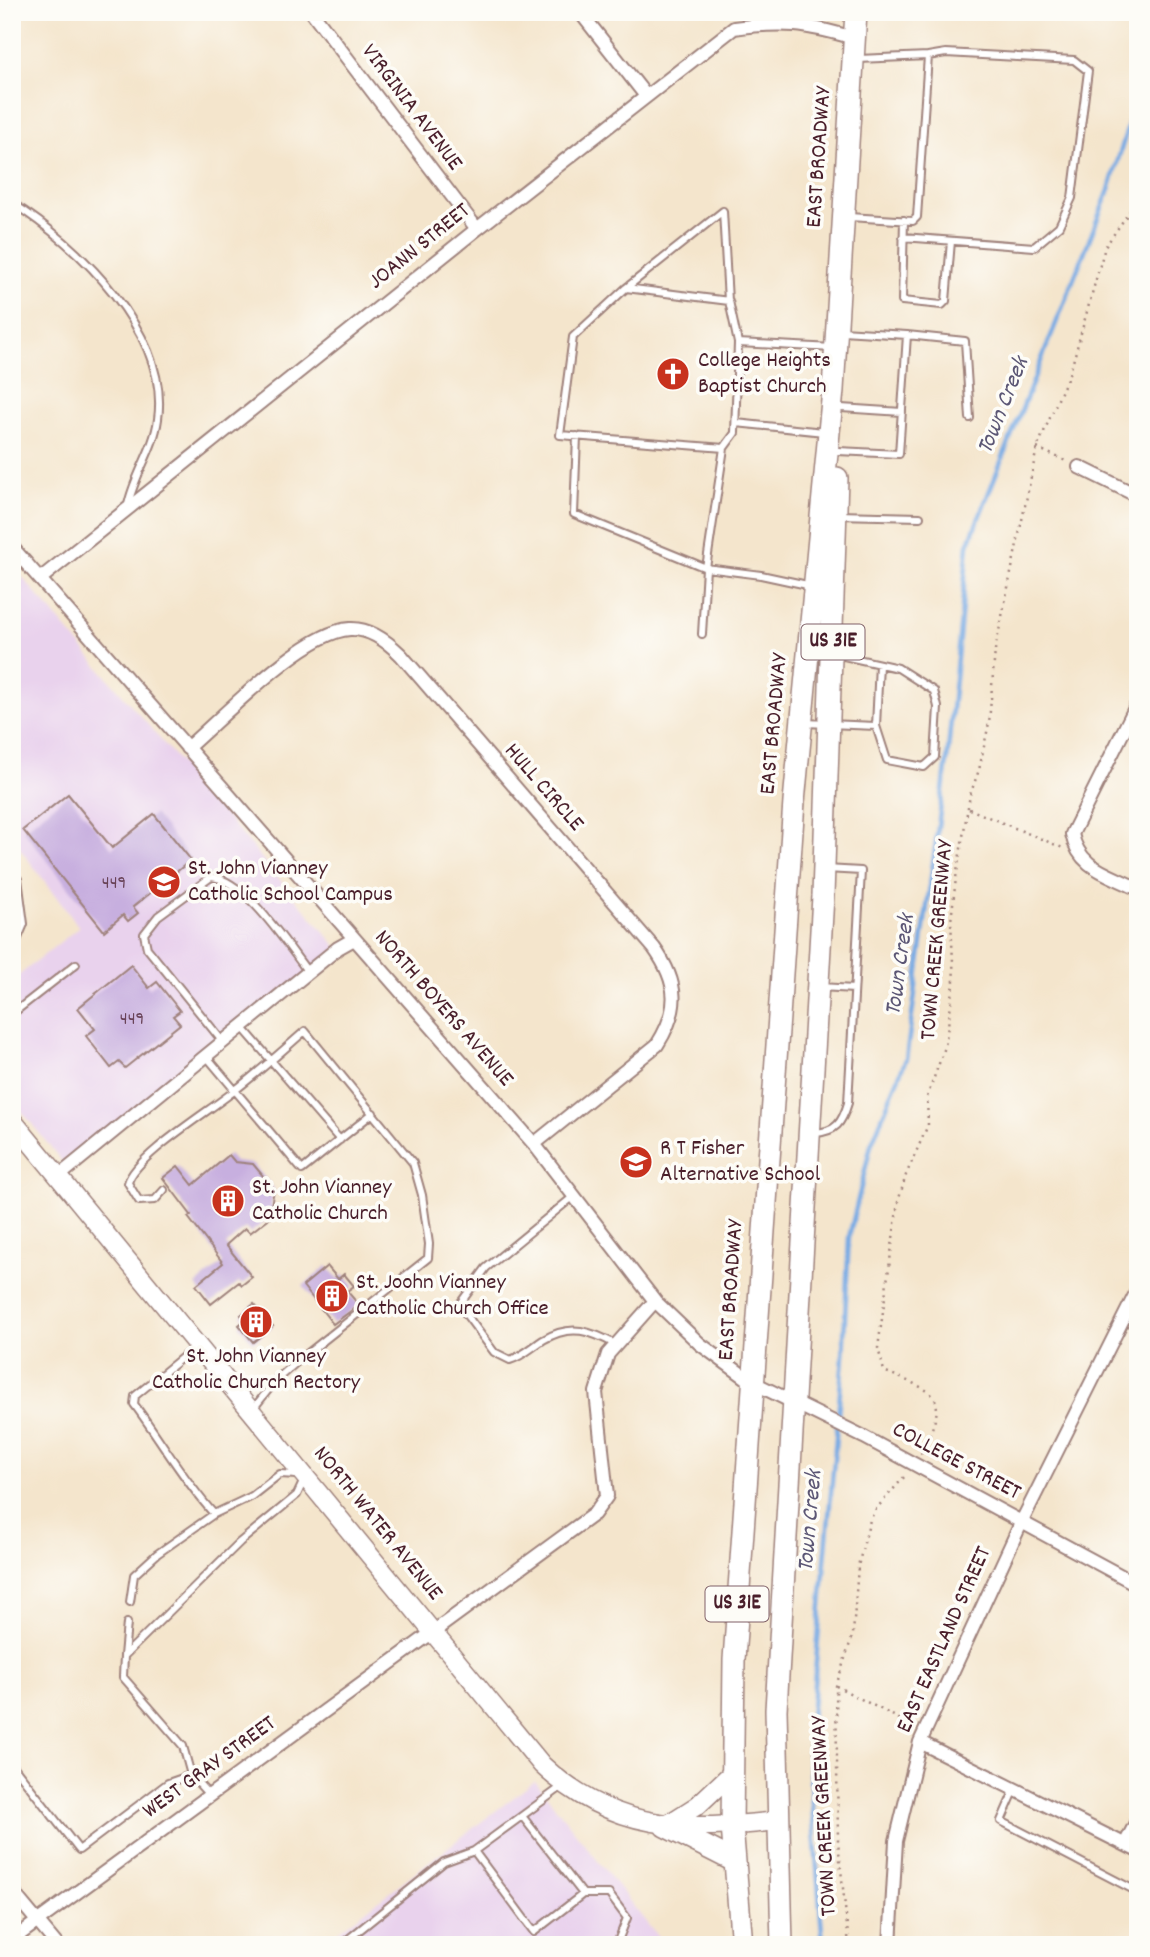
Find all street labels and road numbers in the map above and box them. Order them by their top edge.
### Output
street label: VIRGINIA AVENUE [352,38,470,179]
street label: EAST BROADWAY [799,85,841,229]
street label: JOANN STREET [362,196,478,298]
road number: US 31E [802,624,864,660]
street label: EAST BROADWAY [752,651,798,796]
street label: HULL CIRCLE [495,736,591,840]
street label: TOWN CREEK GREENWAY [913,838,963,1041]
street label: NORTH BOYERS AVENUE [365,923,521,1095]
street label: EAST BROADWAY [711,1218,753,1362]
street label: COLLEGE STREET [886,1414,1026,1510]
street label: NORTH WATER AVENUE [304,1439,450,1609]
street label: EAST EASTLAND STREET [889,1541,1001,1739]
road number: US 31E [706,1586,768,1622]
street label: WEST GRAY STREET [136,1708,284,1828]
street label: TOWN CREEK GREENWAY [803,1714,847,1917]

